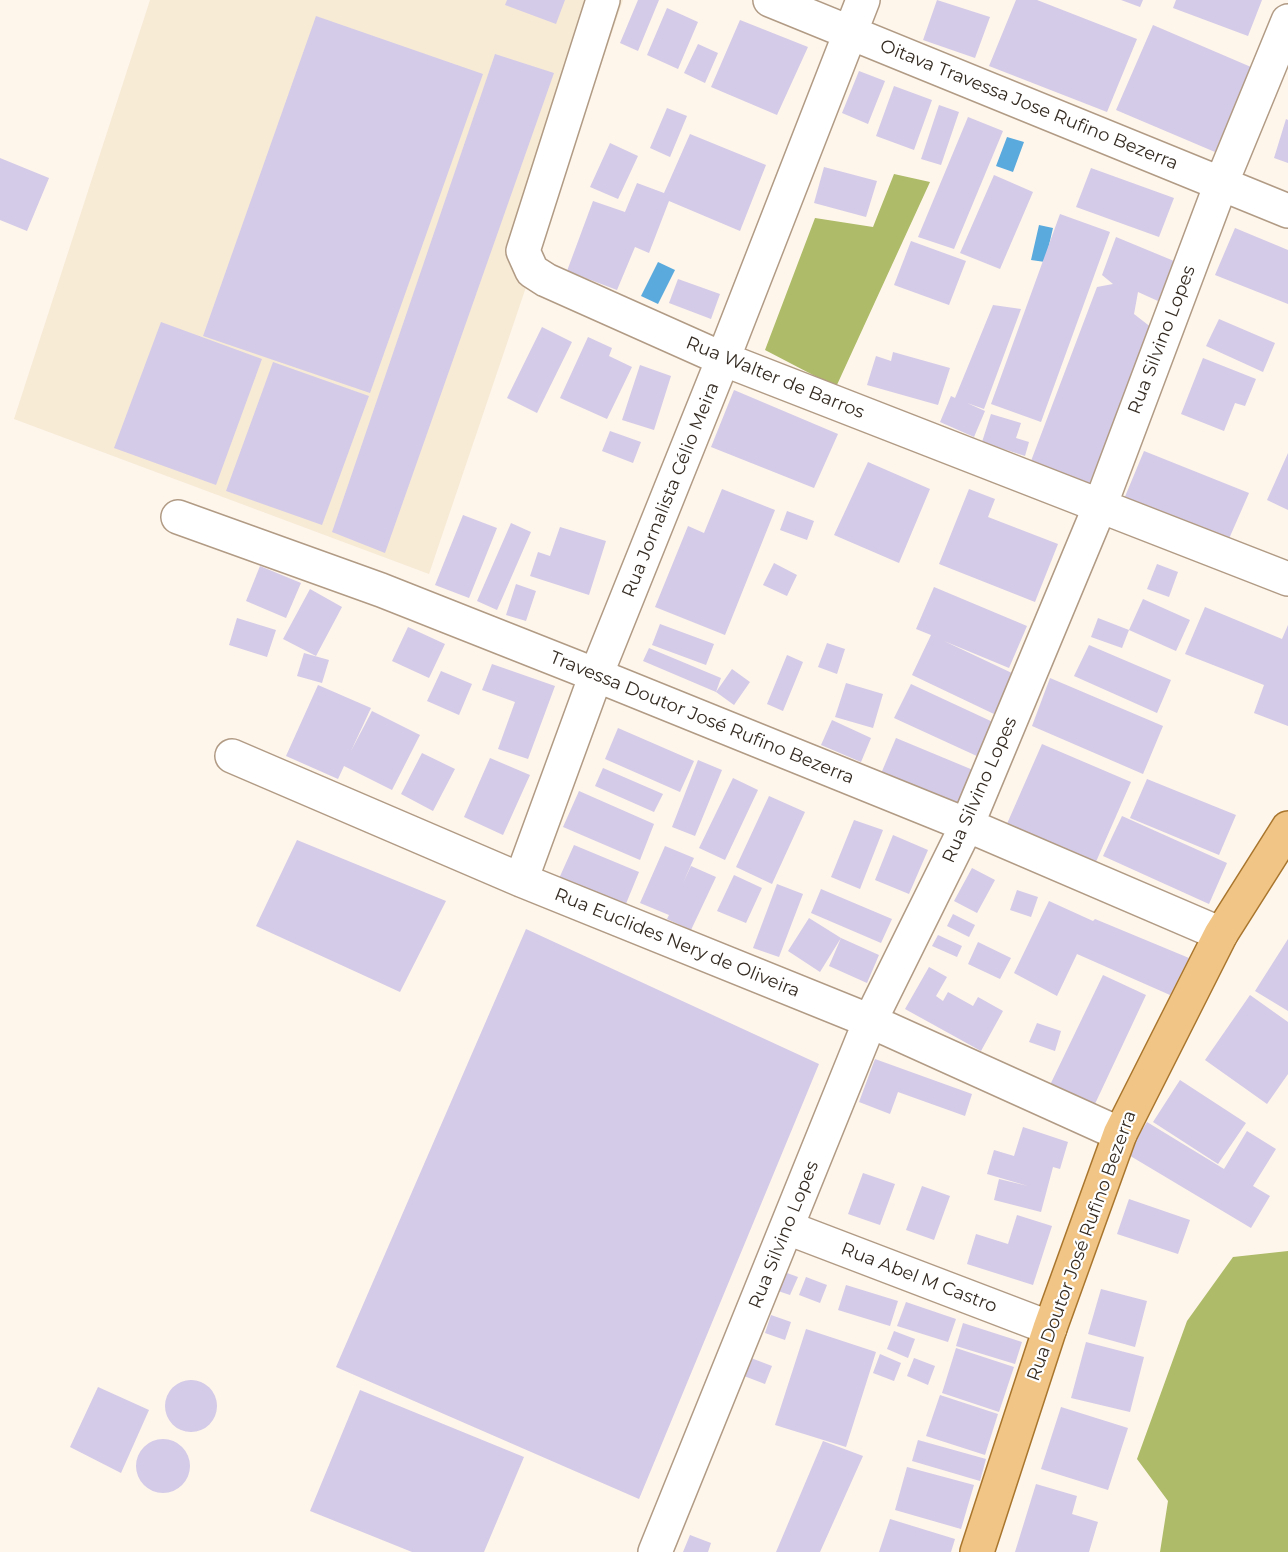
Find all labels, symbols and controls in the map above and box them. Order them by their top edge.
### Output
street label: Oitava Travessa Jose Rufino Bezerra [877,35,1181,175]
street label: Rua Silvino Lopes [1124,263,1200,417]
street label: Rua Walter de Barros [683,332,867,424]
street label: Rua Jornalista Célio Meira [618,379,724,601]
street label: Travessa Doutor José Rufino Bezerra [547,647,857,789]
street label: Rua Silvino Lopes [938,714,1022,866]
street label: Rua Euclides Nery de Oliveira [551,884,803,1002]
street label: Rua Doutor José Rufino Bezerra [1023,1108,1141,1384]
street label: Rua Silvino Lopes [744,1158,824,1312]
street label: Rua Abel M Castro [838,1238,1000,1318]

